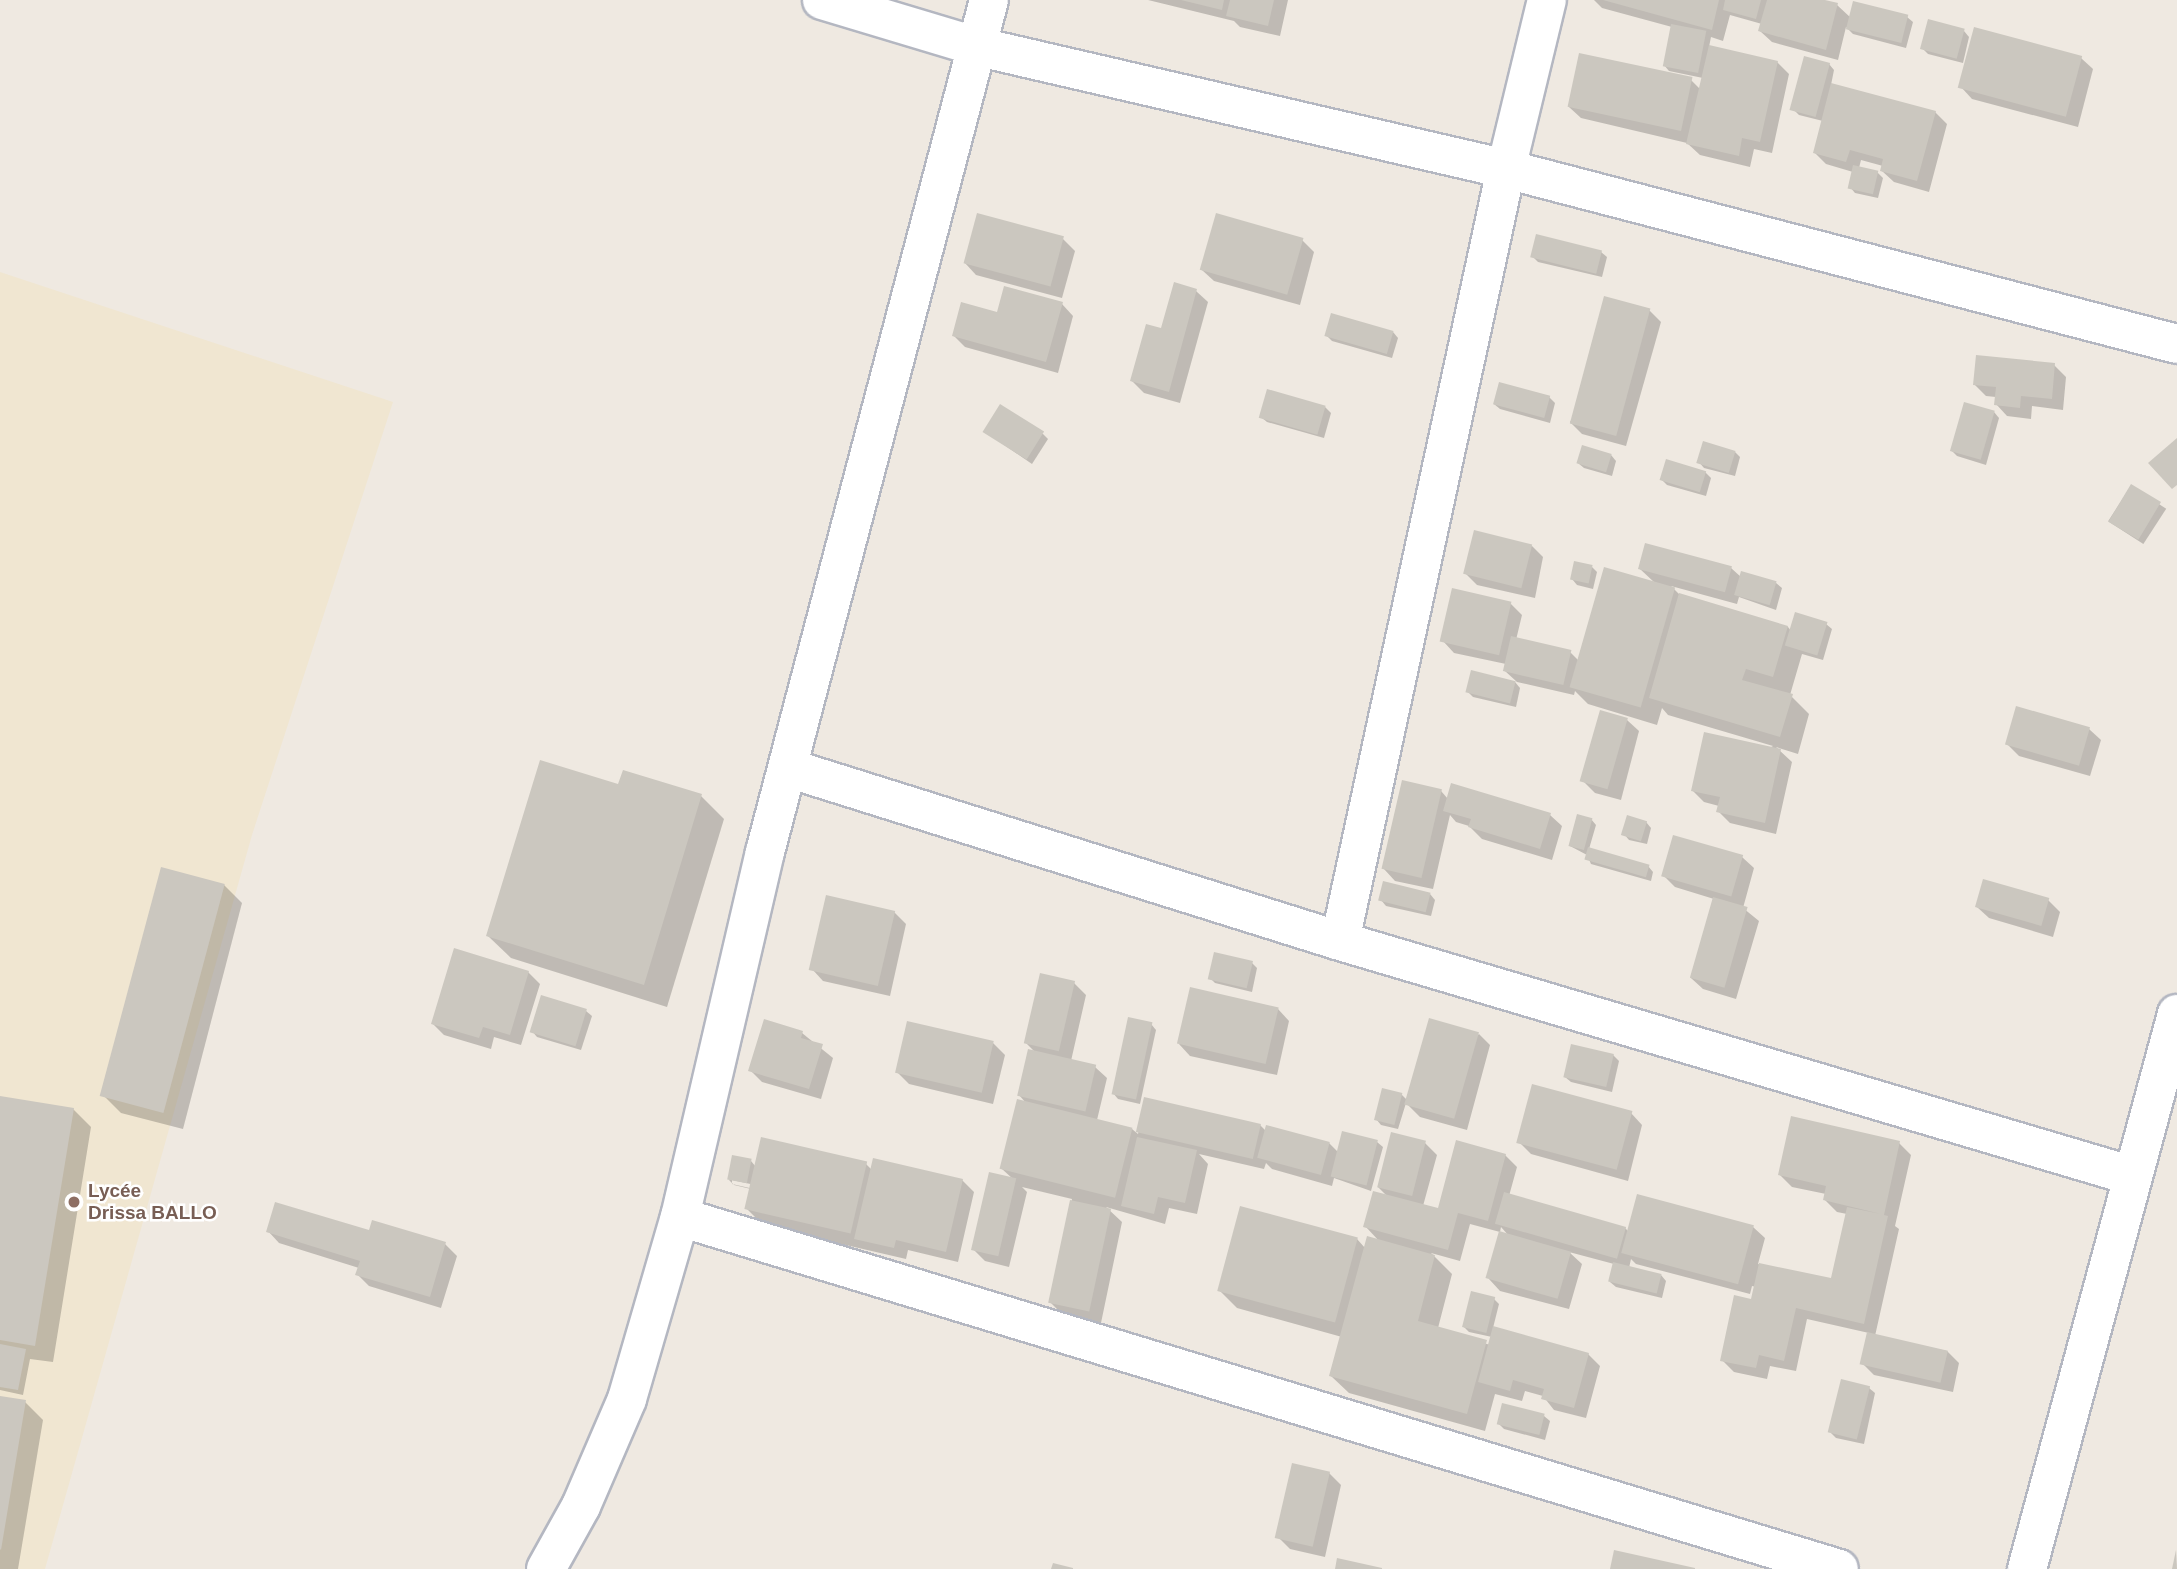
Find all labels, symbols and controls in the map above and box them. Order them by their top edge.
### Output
place label: Lycée Drissa BALLO [88,1180,217,1224]
marker: Lycée Drissa BALLO [66,1194,82,1210]

